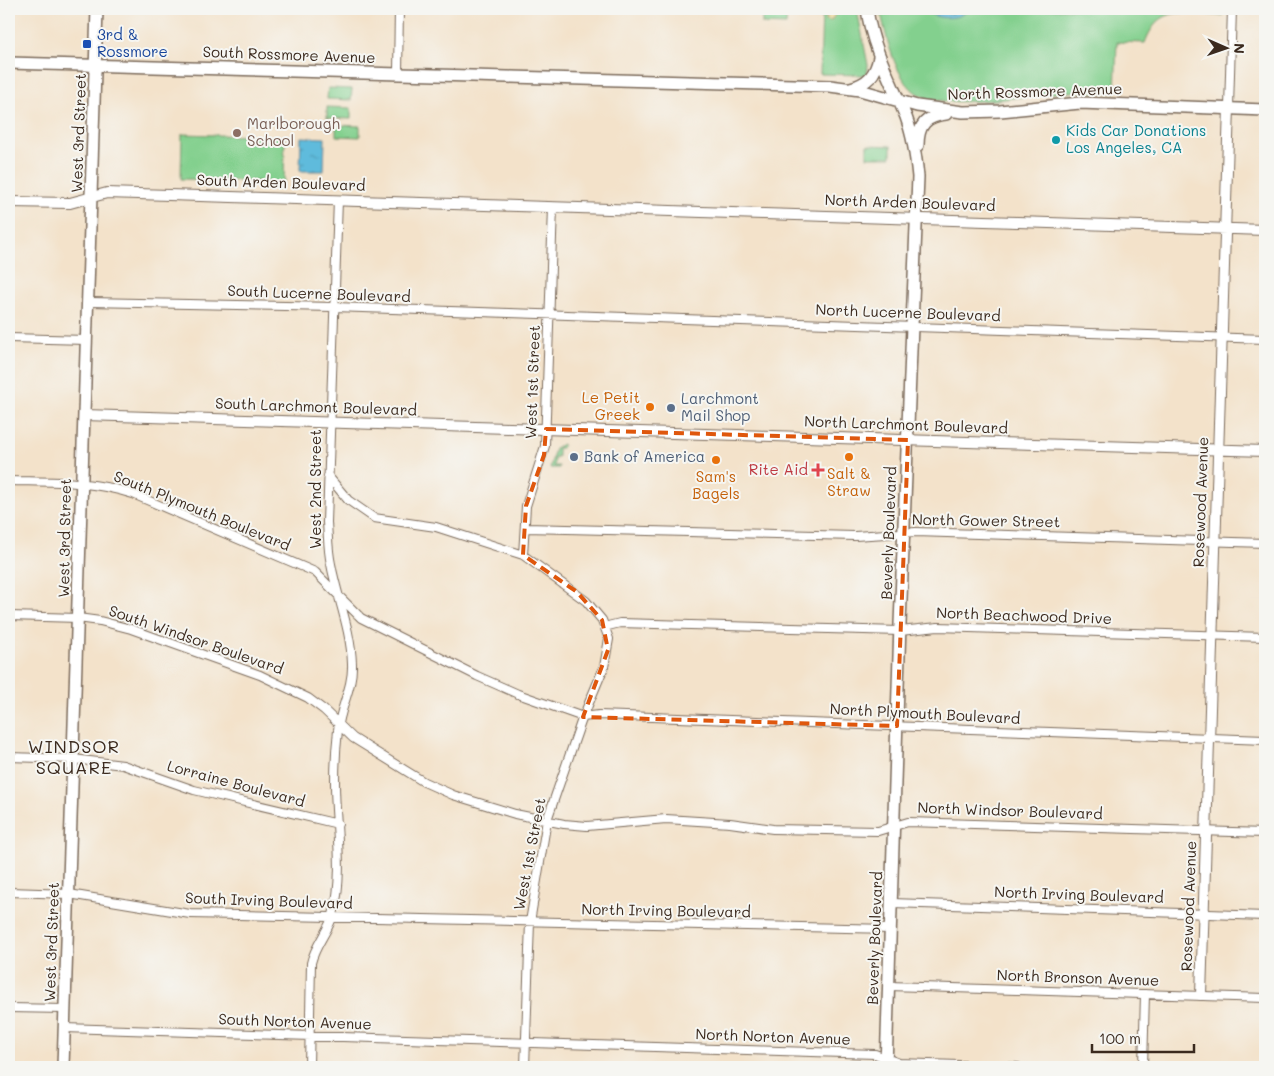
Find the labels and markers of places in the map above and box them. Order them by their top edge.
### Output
place label: 3rd & Rossmore [97,24,168,61]
marker: 3rd & Rossmore [81,38,93,50]
place label: Marlborough School [247,113,340,150]
place label: Kids Car Donations Los Angeles, CA [1066,120,1206,157]
marker: Marlborough School [231,127,243,139]
marker: Kids Car Donations Los Angeles, CA [1050,134,1062,146]
place label: Le Petit Greek [582,387,640,424]
place label: Larchmont Mail Shop [681,388,759,425]
marker: Le Petit Greek [644,401,656,413]
marker: Larchmont Mail Shop [665,402,677,414]
place label: Bank of America [584,446,705,466]
marker: Bank of America [568,451,580,463]
marker: Salt & Straw [843,451,855,463]
marker: Sam's Bagels [710,454,722,466]
place label: Rite Aid [749,459,808,479]
place label: Salt & Straw [827,463,871,500]
marker: Rite Aid [812,464,824,476]
place label: Sam's Bagels [692,466,740,503]

